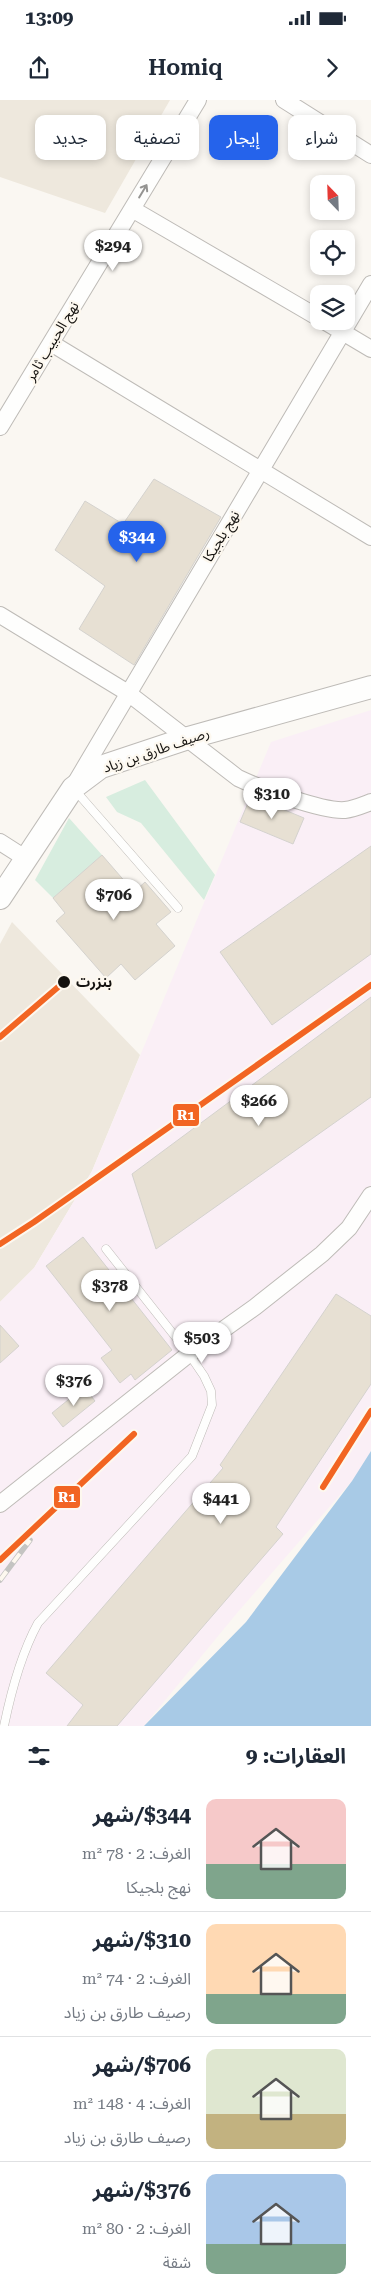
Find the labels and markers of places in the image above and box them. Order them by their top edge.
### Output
pin: $294 [83,230,143,272]
pin: $344 [107,520,167,563]
pin: $310 [242,778,302,820]
pin: $706 [84,878,144,921]
marker: بنزرت [56,974,72,990]
place label: بنزرت [76,974,112,991]
pin: $266 [229,1084,289,1127]
pin: $378 [80,1270,140,1312]
pin: $503 [172,1322,232,1364]
pin: $376 [44,1364,104,1407]
pin: $441 [191,1482,251,1525]

